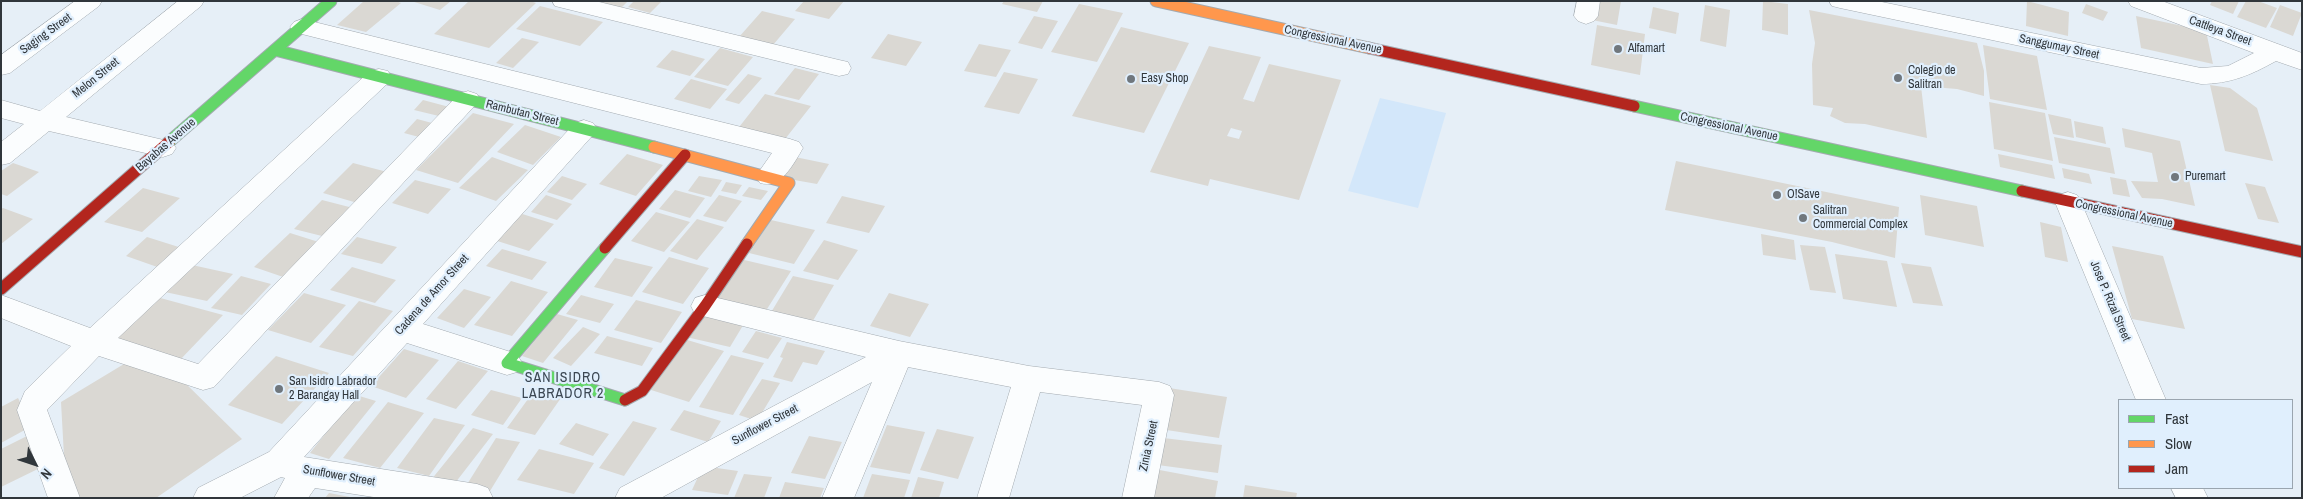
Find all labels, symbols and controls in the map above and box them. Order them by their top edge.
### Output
street label: Saging Street [17,10,75,58]
street label: Cattleya Street [2187,13,2253,49]
street label: Congressional Avenue [1283,23,1383,57]
street label: Sanggumay Street [2018,31,2100,63]
place label: Alfamart [1628,42,1665,56]
marker: Alfamart [1612,43,1624,55]
street label: Melon Street [70,55,122,101]
place label: Colegio de Salitran [1908,64,1956,92]
place label: Easy Shop [1141,72,1189,86]
marker: Colegio de Salitran [1892,72,1904,84]
marker: Easy Shop [1125,73,1137,85]
street label: Rambutan Street [484,97,560,129]
street label: Congressional Avenue [1679,110,1779,144]
street label: Bayabas Avenue [133,115,199,175]
place label: Puremart [2185,170,2225,184]
marker: Puremart [2169,171,2181,183]
place label: O!Save [1787,188,1820,202]
marker: O!Save [1771,189,1783,201]
street label: Congressional Avenue [2074,197,2174,231]
place label: Salitran Commercial Complex [1813,204,1908,232]
marker: Salitran Commercial Complex [1797,212,1809,224]
street label: Cadena de Amor Street [392,252,472,338]
street label: Jose P. Rizal Street [2087,259,2133,343]
district label: SAN ISIDRO LABRADOR 2 [520,370,606,402]
place label: San Isidro Labrador 2 Barangay Hall [289,375,376,403]
marker: San Isidro Labrador 2 Barangay Hall [273,383,285,395]
legend [2118,399,2293,489]
street label: Sunflower Street [730,402,800,448]
text: Fast [2165,408,2188,429]
street label: Zinia Street [1137,419,1161,473]
text: Slow [2165,433,2192,454]
north arrow [10,439,60,489]
text: Jam [2165,458,2188,479]
street label: Sunflower Street [302,463,376,489]
text: N [37,465,56,483]

